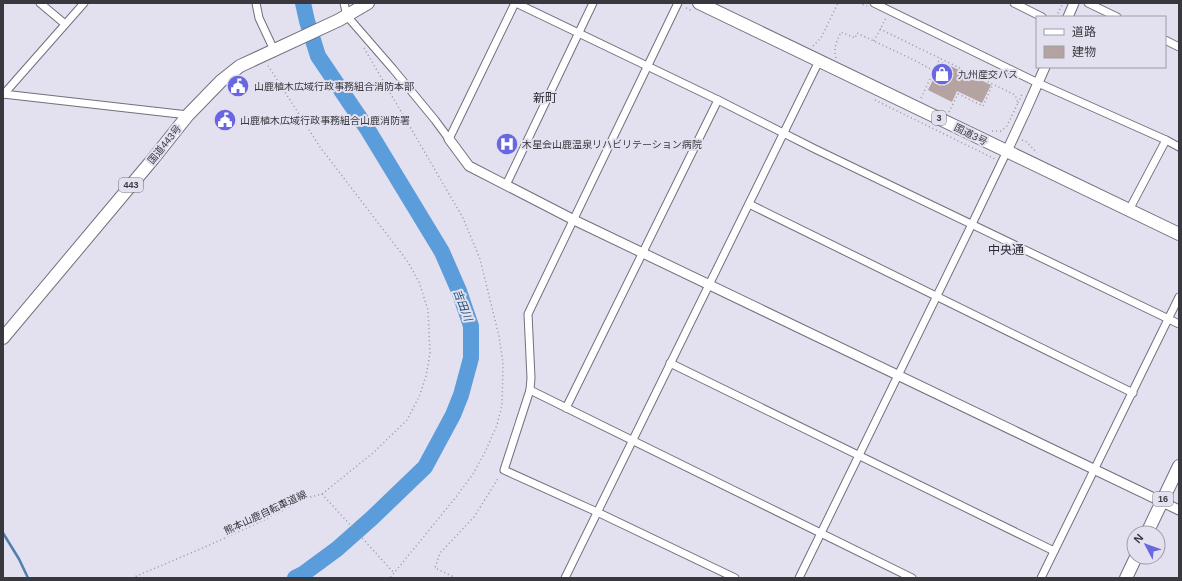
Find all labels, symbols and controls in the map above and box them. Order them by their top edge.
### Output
legend [1036,16,1166,68]
text: 道路 [1072,25,1096,39]
text: 建物 [1072,45,1096,59]
shop icon: 九州産交バス [929,61,955,87]
place label: 九州産交バス [958,69,1018,80]
public building icon: 山鹿植木広域行政事務組合消防本部 [225,73,251,99]
place label: 山鹿植木広域行政事務組合消防本部 [254,81,414,92]
district label: 新町 [533,91,557,105]
public building icon: 山鹿植木広域行政事務組合山鹿消防署 [212,107,238,133]
road number: 3 [932,111,946,125]
place label: 山鹿植木広域行政事務組合山鹿消防署 [240,115,410,126]
street label: 国道3号 [952,122,989,147]
street label: 国道443号 [145,123,183,166]
hospital icon: 木星会山鹿温泉リハビリテーション病院 [494,131,520,157]
place label: 木星会山鹿温泉リハビリテーション病院 [522,139,702,150]
road number: 443 [119,178,143,192]
district label: 中央通 [988,243,1024,257]
water label: 吉田川 [451,287,475,323]
street label: 熊本山鹿自転車道線 [222,488,308,536]
road number: 16 [1153,492,1173,506]
north arrow [1126,525,1166,565]
text: N [1131,531,1146,545]

